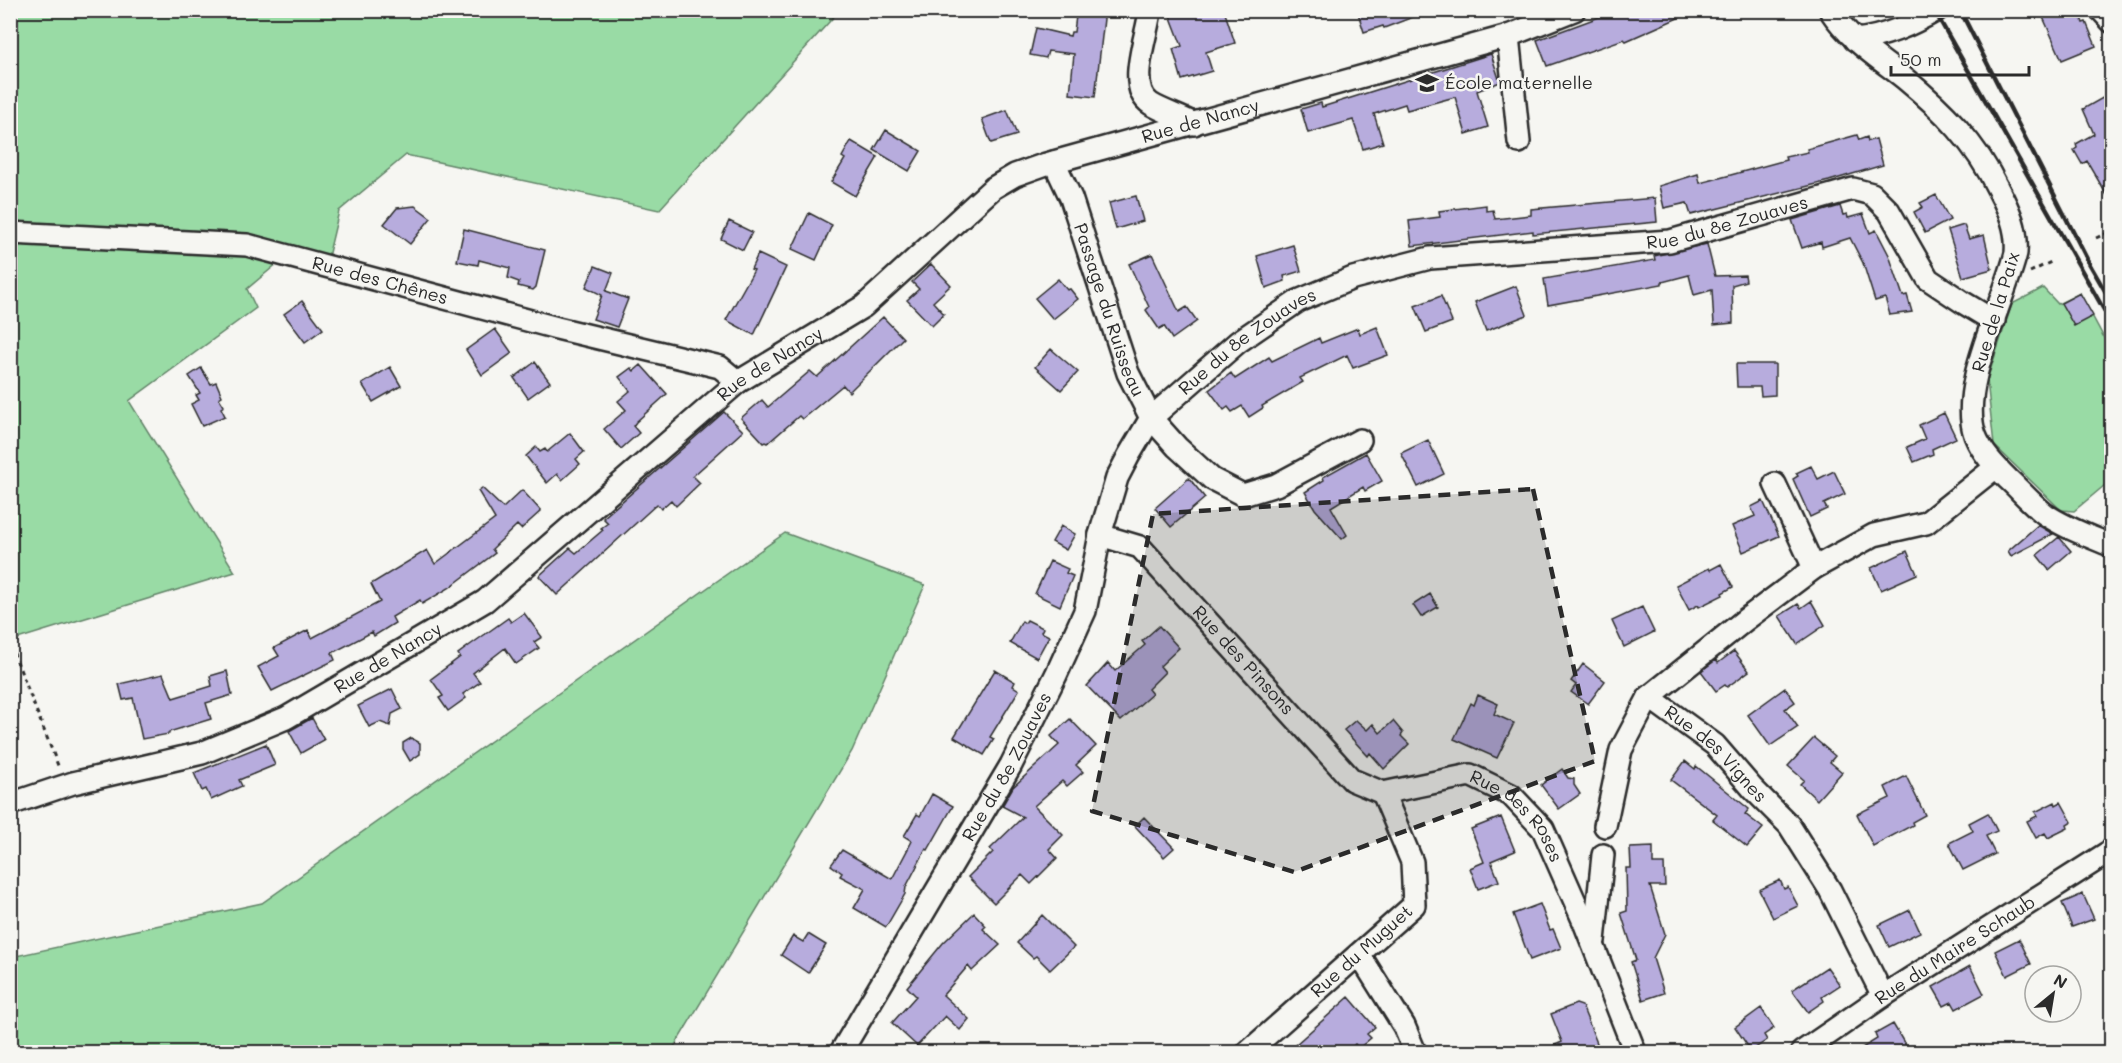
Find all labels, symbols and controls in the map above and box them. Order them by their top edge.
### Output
scale bar [1891,39,2029,77]
text: 50 m [1900,47,1942,71]
school or university icon: École maternelle [1414,70,1440,96]
place label: École maternelle [1445,70,1593,94]
street label: Rue de Nancy [1139,93,1262,148]
street label: Rue du 8e Zouaves [1646,189,1810,254]
street label: Passage du Ruisseau [1069,220,1151,400]
street label: Rue de la Paix [1965,248,2025,375]
street label: Rue des Chênes [310,250,451,309]
street label: Rue du 8e Zouaves [1173,282,1319,400]
street label: Rue de Nancy [711,321,827,406]
street label: Rue des Pinsons [1188,600,1300,720]
street label: Rue de Nancy [329,616,446,698]
street label: Rue du 8e Zouaves [956,688,1056,845]
street label: Rue des Vignes [1660,699,1773,807]
street label: Rue des Roses [1466,764,1569,865]
street label: Rue du Maire Schaub [1870,889,2039,1009]
street label: Rue du Muguet [1305,899,1417,1002]
north arrow [2023,964,2083,1024]
text: N [2050,968,2071,993]

